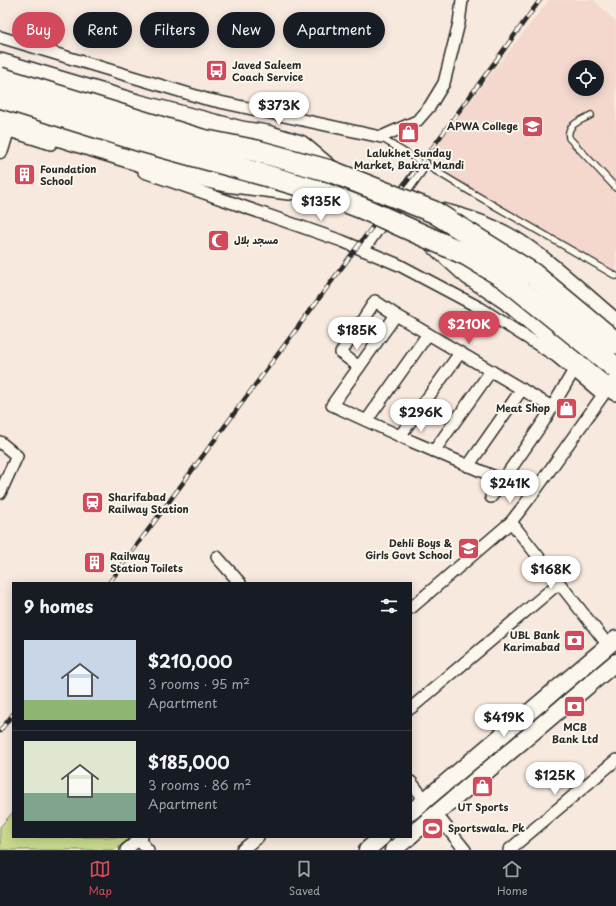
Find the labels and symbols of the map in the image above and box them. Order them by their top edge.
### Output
place label: Javed Saleem Coach Service [232,57,304,84]
bus stop icon: Javed Saleem Coach Service [204,58,230,84]
pin: $373K [251,92,307,126]
school or university icon: APWA College [520,113,546,139]
place label: APWA College [447,118,519,133]
shop icon: Lalukhet Sunday Market, Bakra Mandi [396,120,422,146]
place label: Lalukhet Sunday Market, Bakra Mandi [354,145,464,172]
place label: Foundation School [40,161,96,188]
building icon: Foundation School [12,162,38,188]
pin: $135K [293,188,349,222]
mosque icon: مسجد بلال [205,227,231,253]
place label: مسجد بلال [234,232,278,247]
pin: $210K [441,311,497,345]
pin: $185K [329,317,385,351]
shop icon: Meat Shop [553,395,579,421]
pin: $296K [393,399,449,433]
place label: Meat Shop [496,400,550,415]
pin: $241K [482,470,538,504]
place label: Sharifabad Railway Station [108,489,189,516]
station icon: Sharifabad Railway Station [80,490,106,516]
place label: Dehli Boys & Girls Govt School [365,535,452,562]
school or university icon: Dehli Boys & Girls Govt School [455,536,481,562]
place label: Railway Station Toilets [110,548,183,575]
building icon: Railway Station Toilets [82,549,108,575]
pin: $168K [523,556,579,590]
place label: UBL Bank Karimabad [503,627,560,654]
bank icon: UBL Bank Karimabad [562,628,588,654]
bank icon: MCB Bank Ltd [562,694,588,720]
pin: $419K [476,704,532,738]
place label: MCB Bank Ltd [552,719,598,746]
pin: $125K [527,762,583,796]
shop icon: UT Sports [470,774,496,800]
place label: UT Sports [458,799,509,814]
sports icon: Sportswala. Pk [420,815,446,841]
place label: Sportswala. Pk [448,820,525,835]

